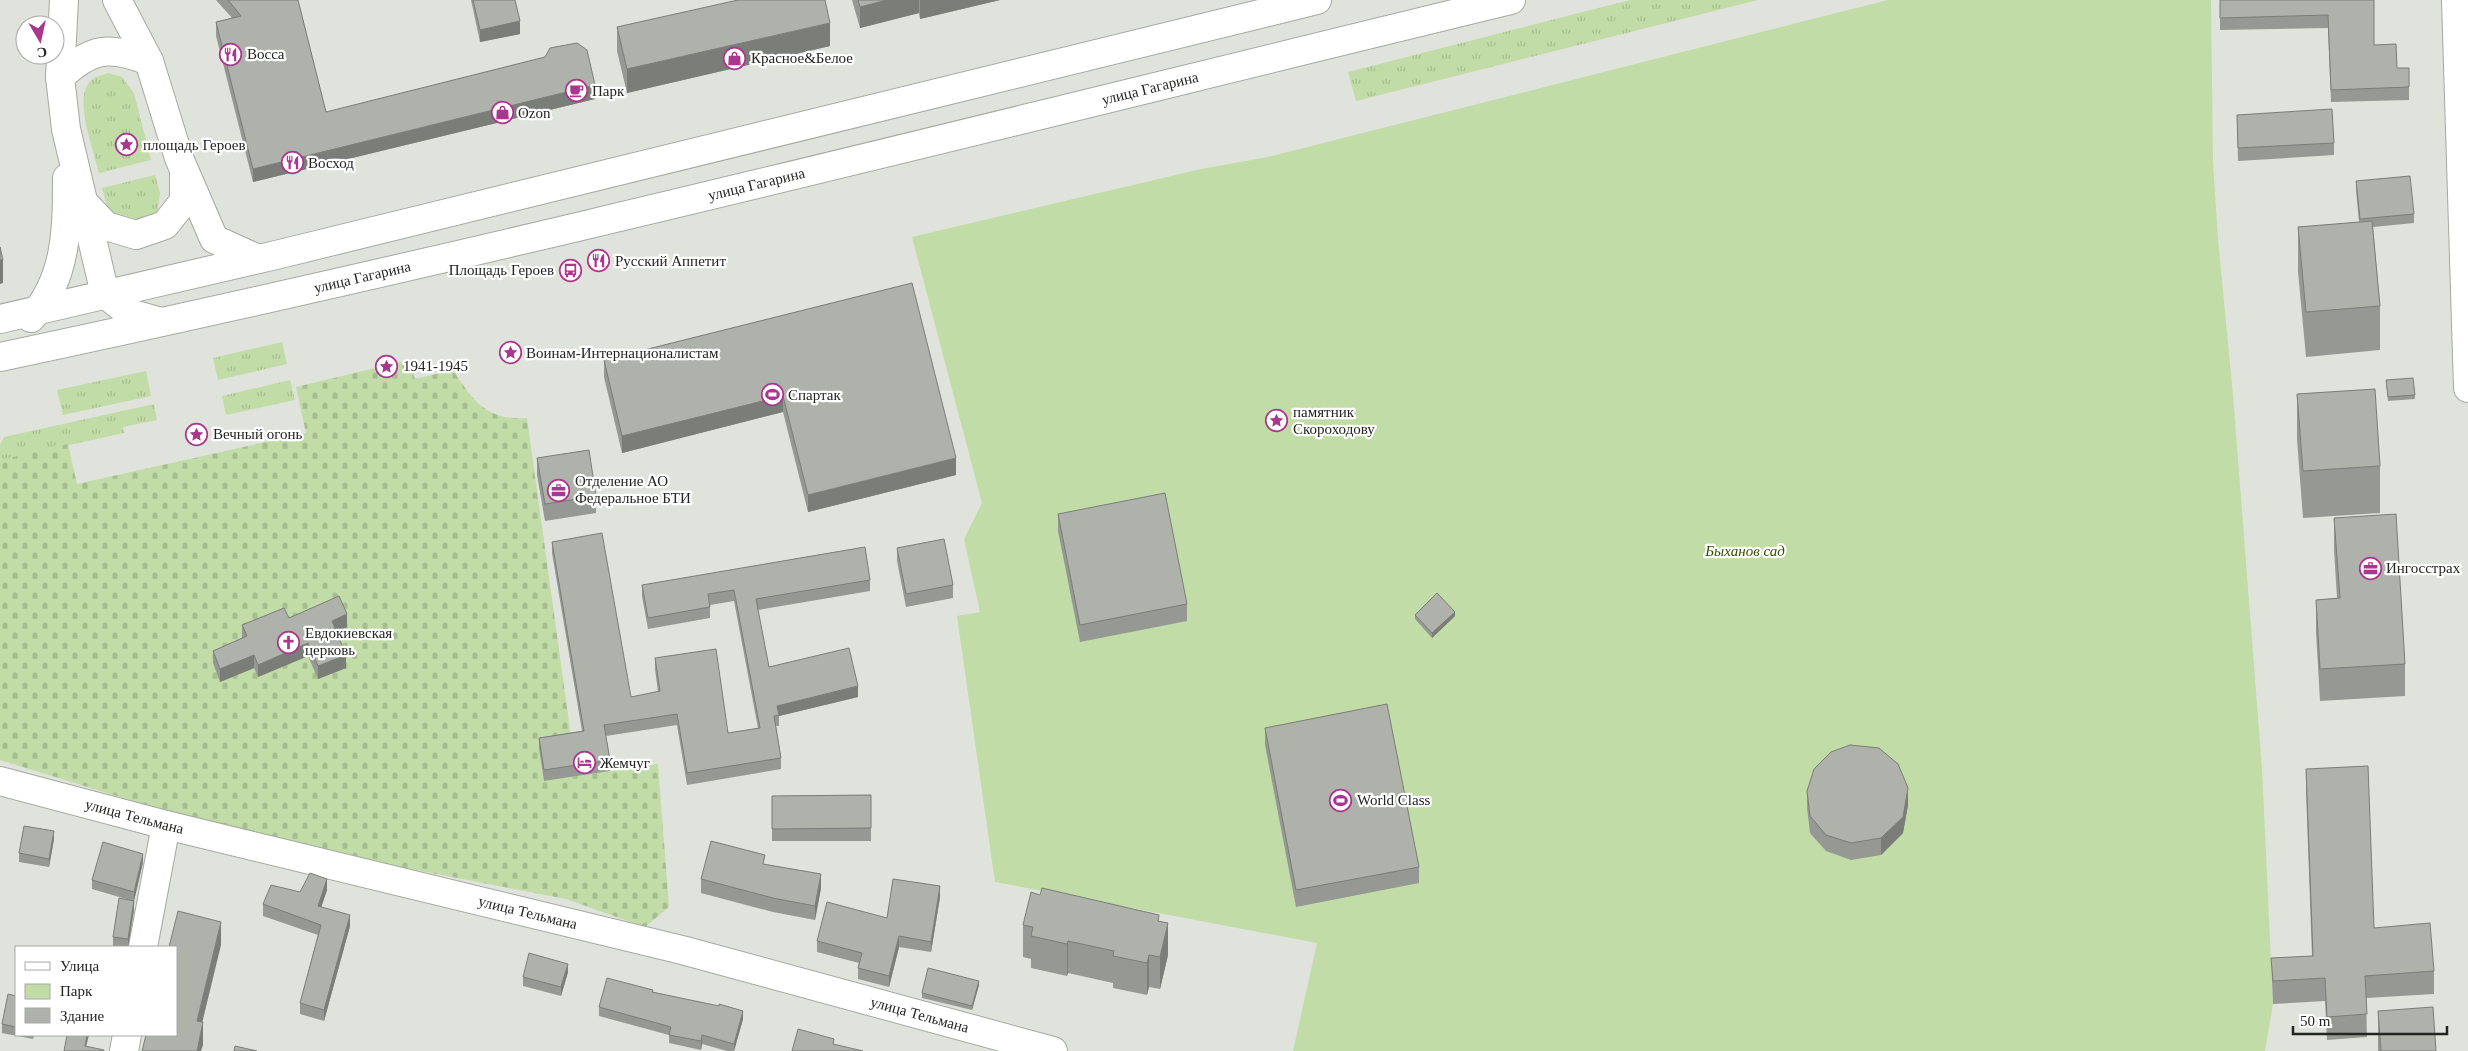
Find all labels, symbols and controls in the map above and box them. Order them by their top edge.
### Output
north arrow [15,15,65,65]
restaurant icon: Bocca [219,42,243,66]
text: С [36,44,48,61]
place label: Bocca [247,46,285,62]
shop icon: Красное&Белое [723,46,747,70]
place label: Красное&Белое [751,50,853,66]
street label: улица Гагарина [1100,69,1200,108]
cafe icon: Парк [564,79,588,103]
place label: Парк [592,83,625,99]
shop icon: Ozon [490,101,514,125]
place label: Ozon [518,105,551,121]
place icon: площадь Героев [115,133,139,157]
place label: площадь Героев [143,137,246,153]
restaurant icon: Восход [280,151,304,175]
place label: Восход [308,155,354,171]
street label: улица Гагарина [707,165,807,203]
restaurant icon: Русский Аппетит [587,249,611,273]
place label: Русский Аппетит [615,253,726,269]
street label: улица Гагарина [312,258,413,296]
bus stop icon: Площадь Героев [558,258,582,282]
place label: Площадь Героев [449,262,554,278]
place icon: Воинам-Интернационалистам [498,341,522,365]
place label: Воинам-Интернационалистам [526,345,719,361]
place icon: 1941-1945 [375,354,399,378]
place label: 1941-1945 [403,358,468,374]
sports icon: Спартак [760,383,784,407]
place label: Спартак [788,387,841,403]
place label: памятник Скороходову [1293,404,1375,437]
place icon: памятник Скороходову [1265,409,1289,433]
place icon: Вечный огонь [185,422,209,446]
place label: Вечный огонь [213,426,303,442]
place label: Отделение АО Федеральное БТИ [575,473,691,506]
office icon: Отделение АО Федеральное БТИ [547,478,571,502]
park label: Быханов сад [1704,543,1785,559]
office icon: Ингосстрах [2358,556,2382,580]
place label: Ингосстрах [2386,560,2461,576]
place label: Евдокиевская церковь [305,625,392,658]
church icon: Евдокиевская церковь [277,630,301,654]
hotel icon: Жемчуг [572,751,596,775]
place label: Жемчуг [600,755,650,771]
sports icon: World Class [1329,788,1353,812]
place label: World Class [1357,792,1431,808]
street label: улица Тельмана [83,796,186,837]
street label: улица Тельмана [477,893,579,932]
legend [15,946,178,1036]
text: Улица [60,958,99,974]
text: Парк [60,983,93,999]
street label: улица Тельмана [869,994,971,1036]
scale bar [2293,1004,2447,1036]
text: Здание [60,1008,104,1024]
text: 50 m [2300,1013,2331,1029]

